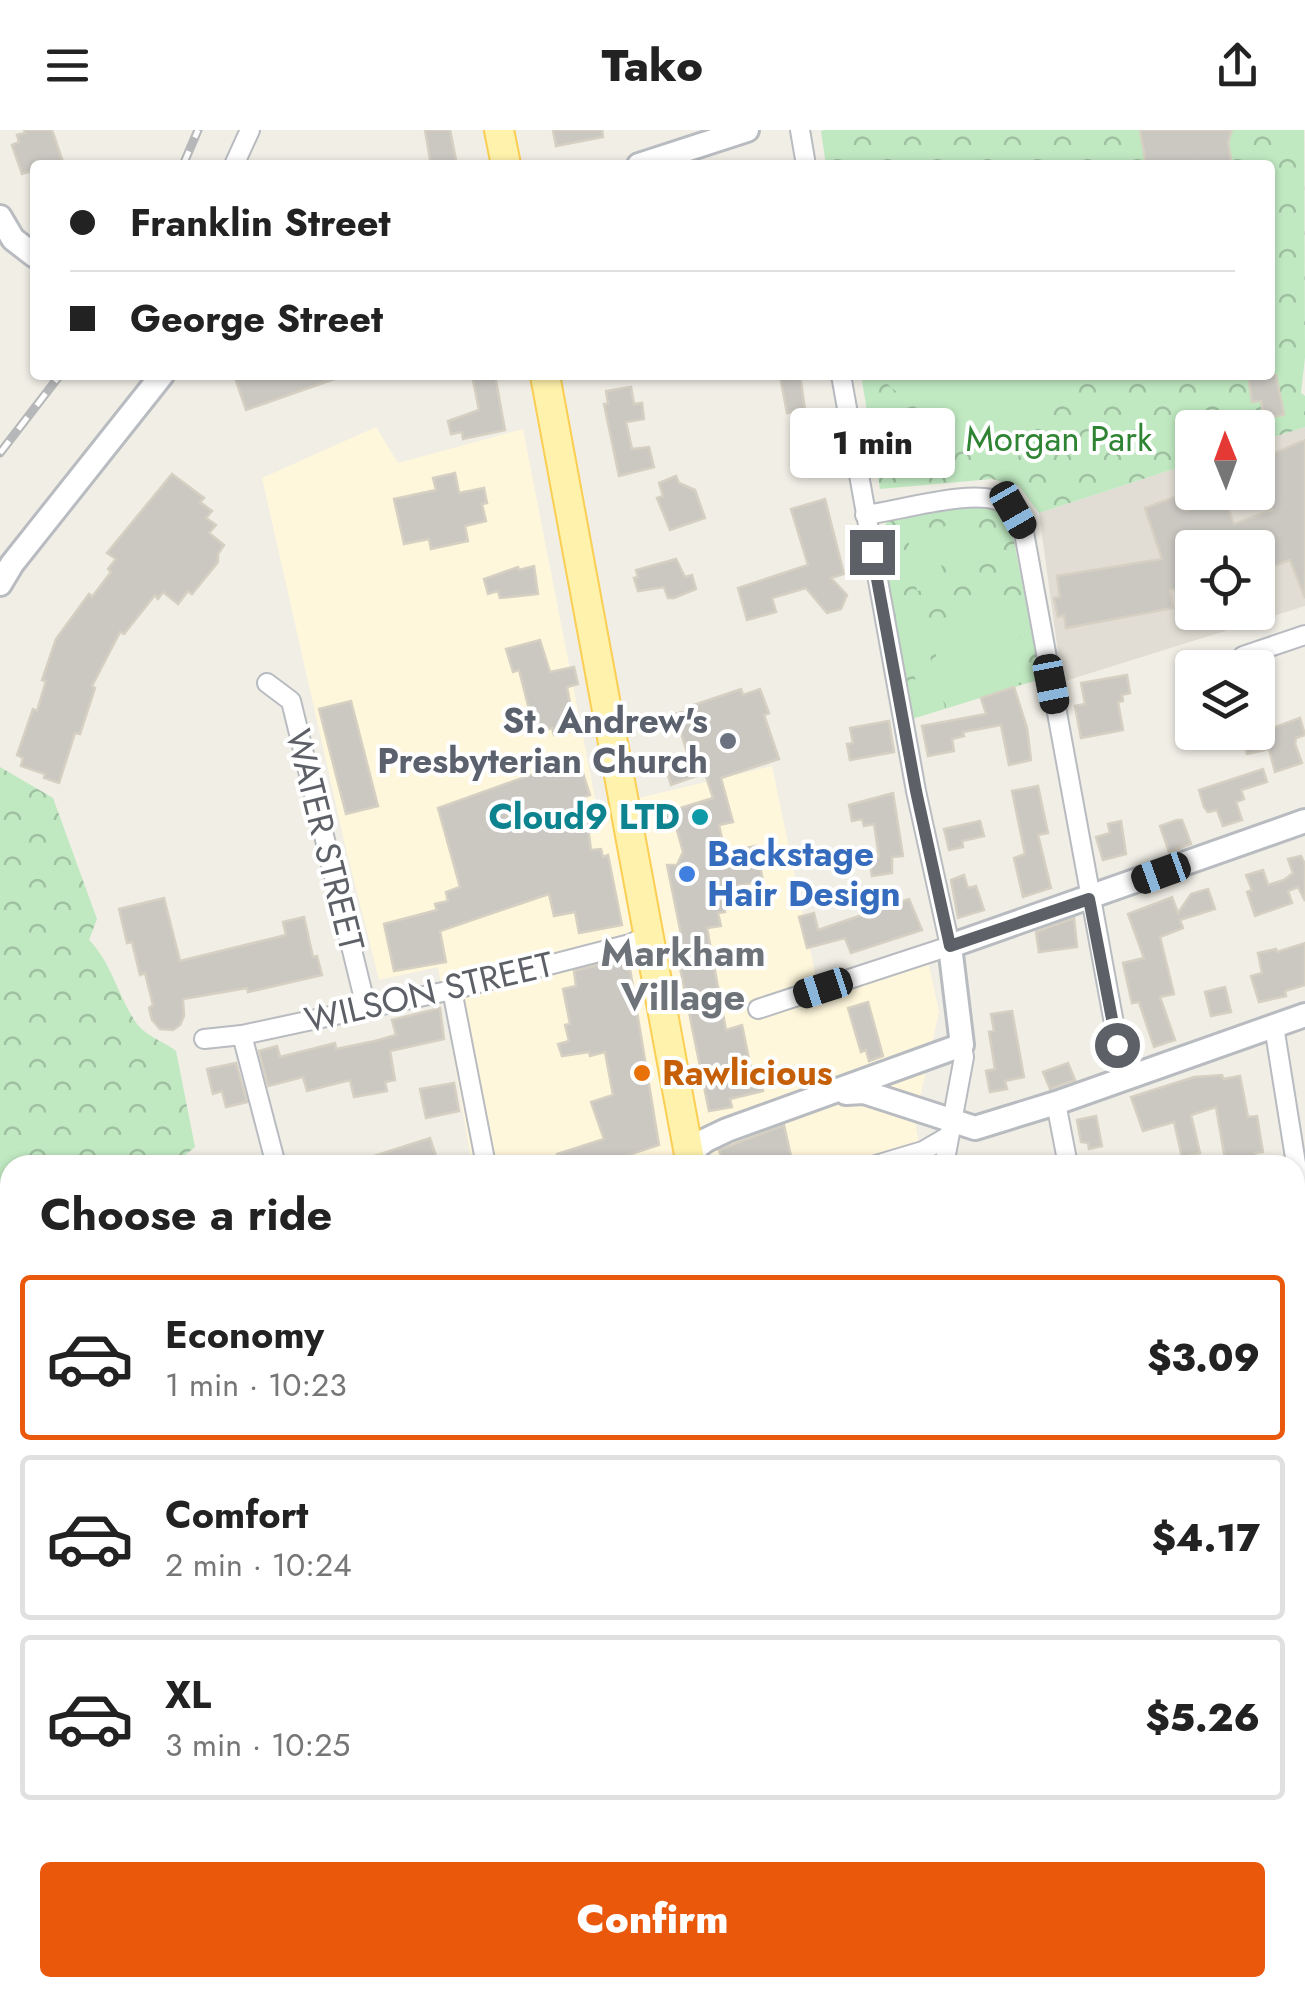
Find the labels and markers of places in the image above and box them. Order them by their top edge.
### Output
place label: St. Andrew's Presbyterian Church [377,696,708,786]
marker: St. Andrew's Presbyterian Church [717,730,739,752]
place label: Cloud9 LTD [488,792,680,842]
marker: Cloud9 LTD [689,806,711,828]
place label: Backstage Hair Design [707,829,901,919]
marker: Backstage Hair Design [676,863,698,885]
place label: Rawlicious [662,1048,833,1098]
marker: Rawlicious [631,1062,653,1084]

